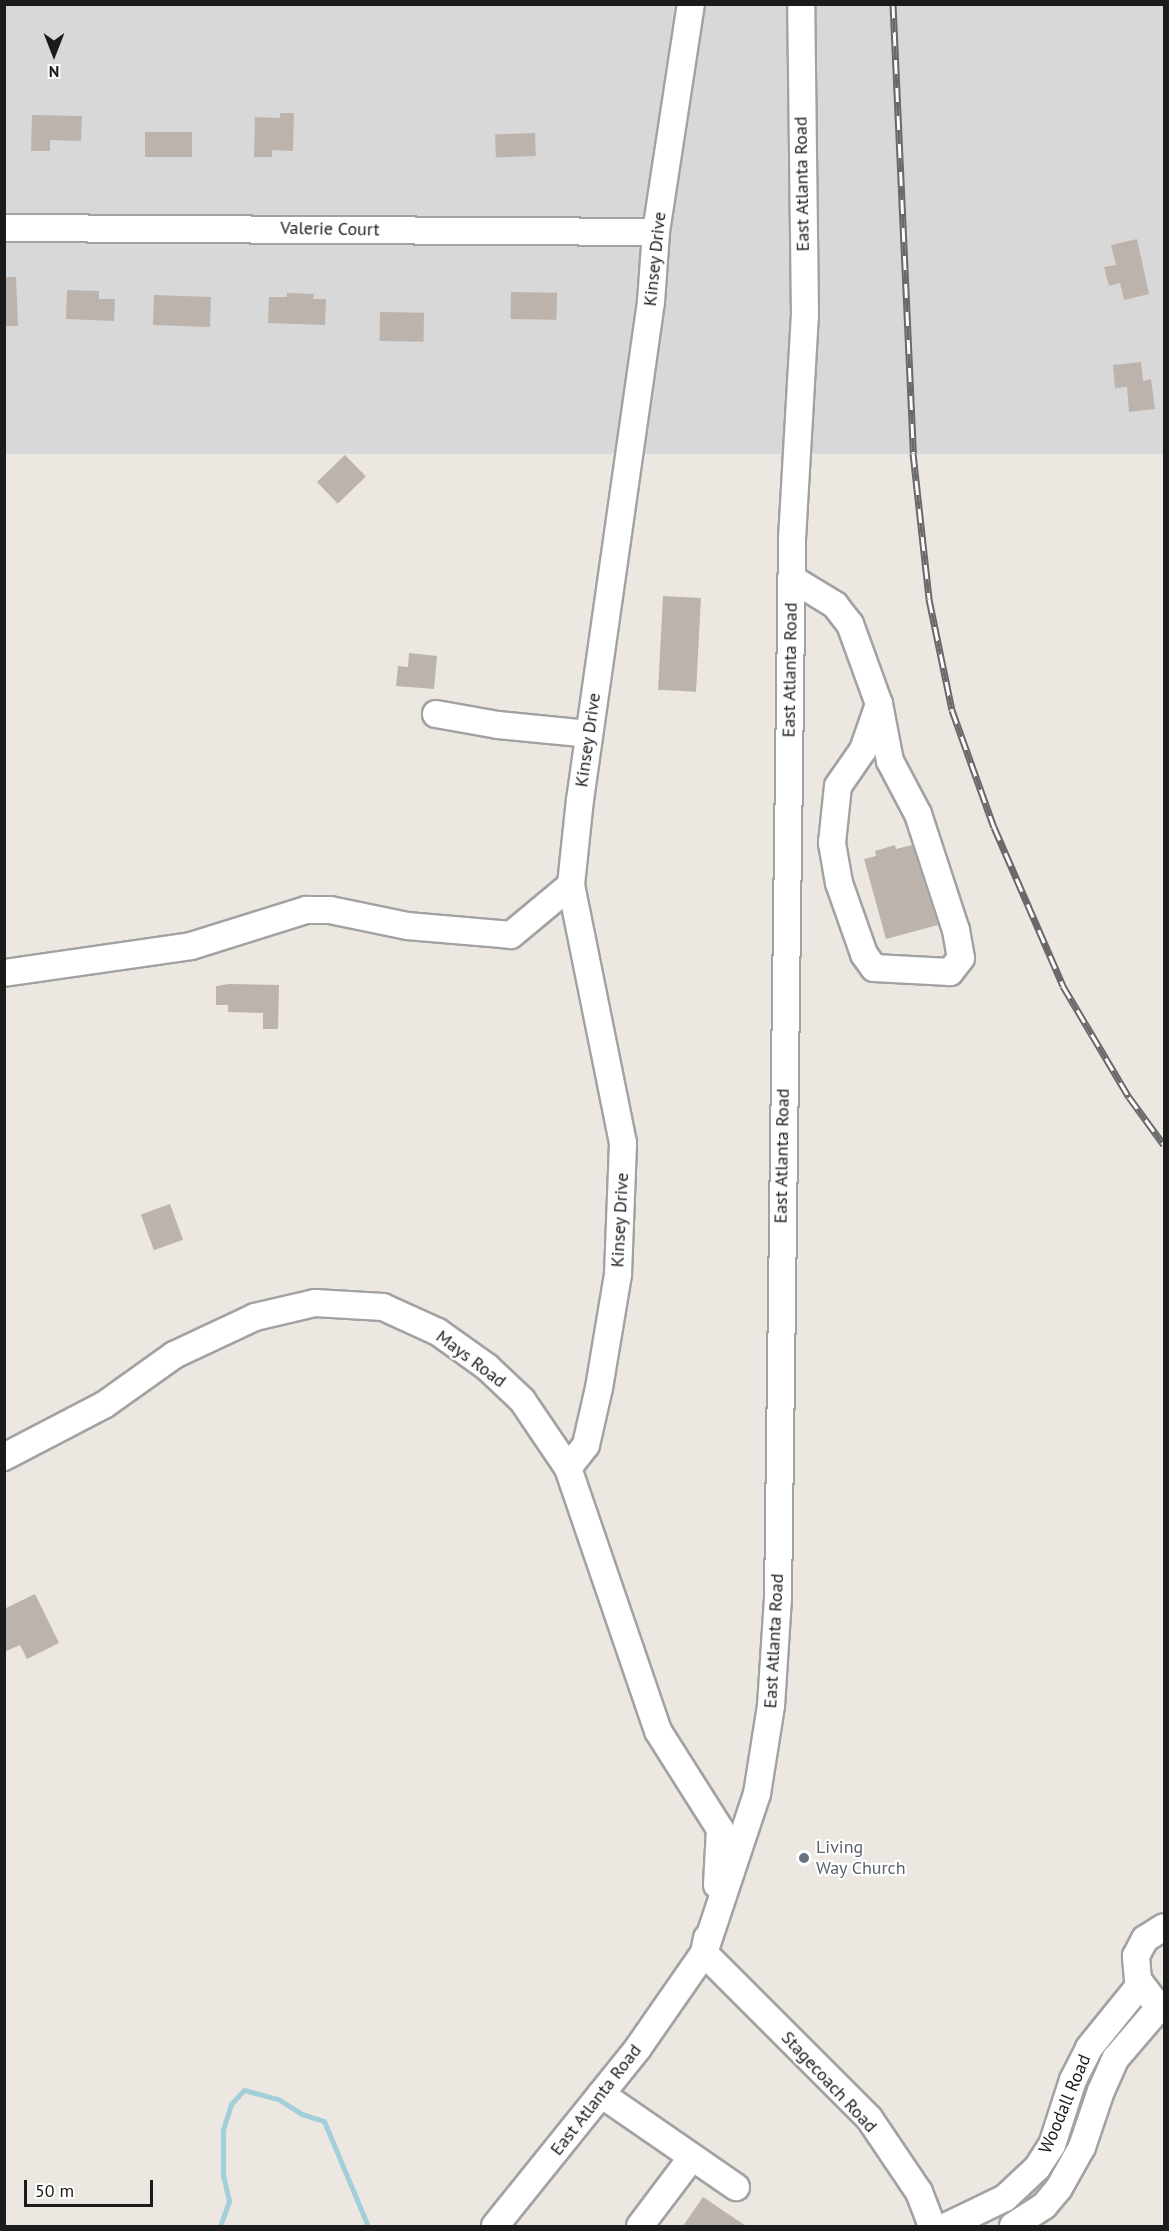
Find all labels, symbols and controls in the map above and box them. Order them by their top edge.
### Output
north arrow [24,24,84,84]
text: N [49,62,59,82]
street label: East Atlanta Road [790,116,814,252]
street label: Kinsey Drive [639,210,671,308]
street label: Valerie Court [280,217,380,241]
street label: East Atlanta Road [778,602,802,738]
street label: Kinsey Drive [571,691,605,789]
street label: East Atlanta Road [770,1088,794,1224]
street label: Kinsey Drive [607,1172,633,1268]
street label: Mays Road [432,1326,510,1392]
street label: East Atlanta Road [760,1573,788,1709]
place label: Living Way Church [816,1837,906,1880]
marker: Living Way Church [797,1851,811,1865]
street label: Stagecoach Road [777,2027,881,2137]
street label: East Atlanta Road [546,2040,646,2160]
street label: Woodall Road [1034,2051,1096,2157]
scale bar [27,2168,156,2206]
text: 50 m [35,2179,74,2202]

